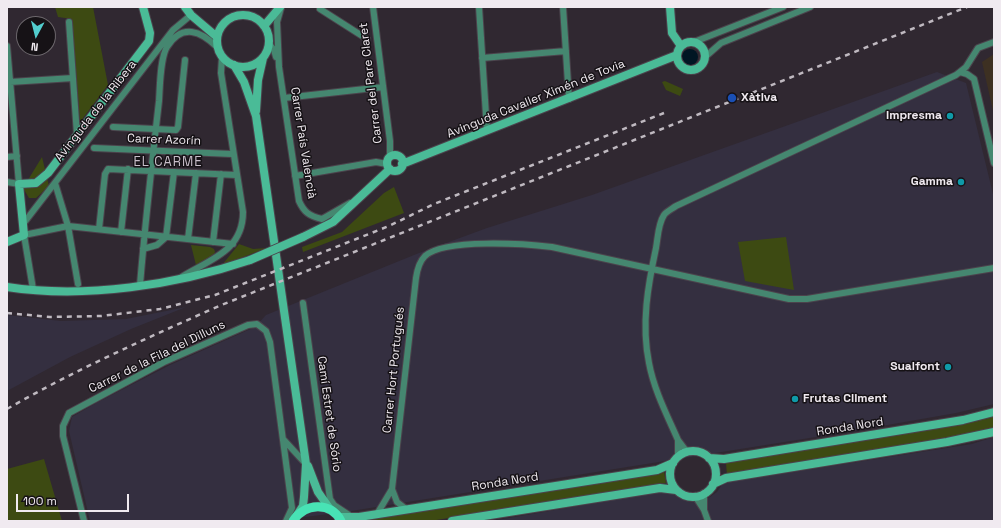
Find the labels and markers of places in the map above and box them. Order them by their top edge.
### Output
place label: Xàtiva [741,91,777,105]
marker: Xàtiva [726,92,738,104]
place label: Impresma [886,109,942,123]
marker: Impresma [945,111,955,121]
place label: Gamma [911,175,953,189]
marker: Gamma [956,177,966,187]
place label: Sualfont [890,360,940,374]
marker: Sualfont [943,362,953,372]
place label: Frutas Climent [803,392,887,406]
marker: Frutas Climent [790,394,800,404]

